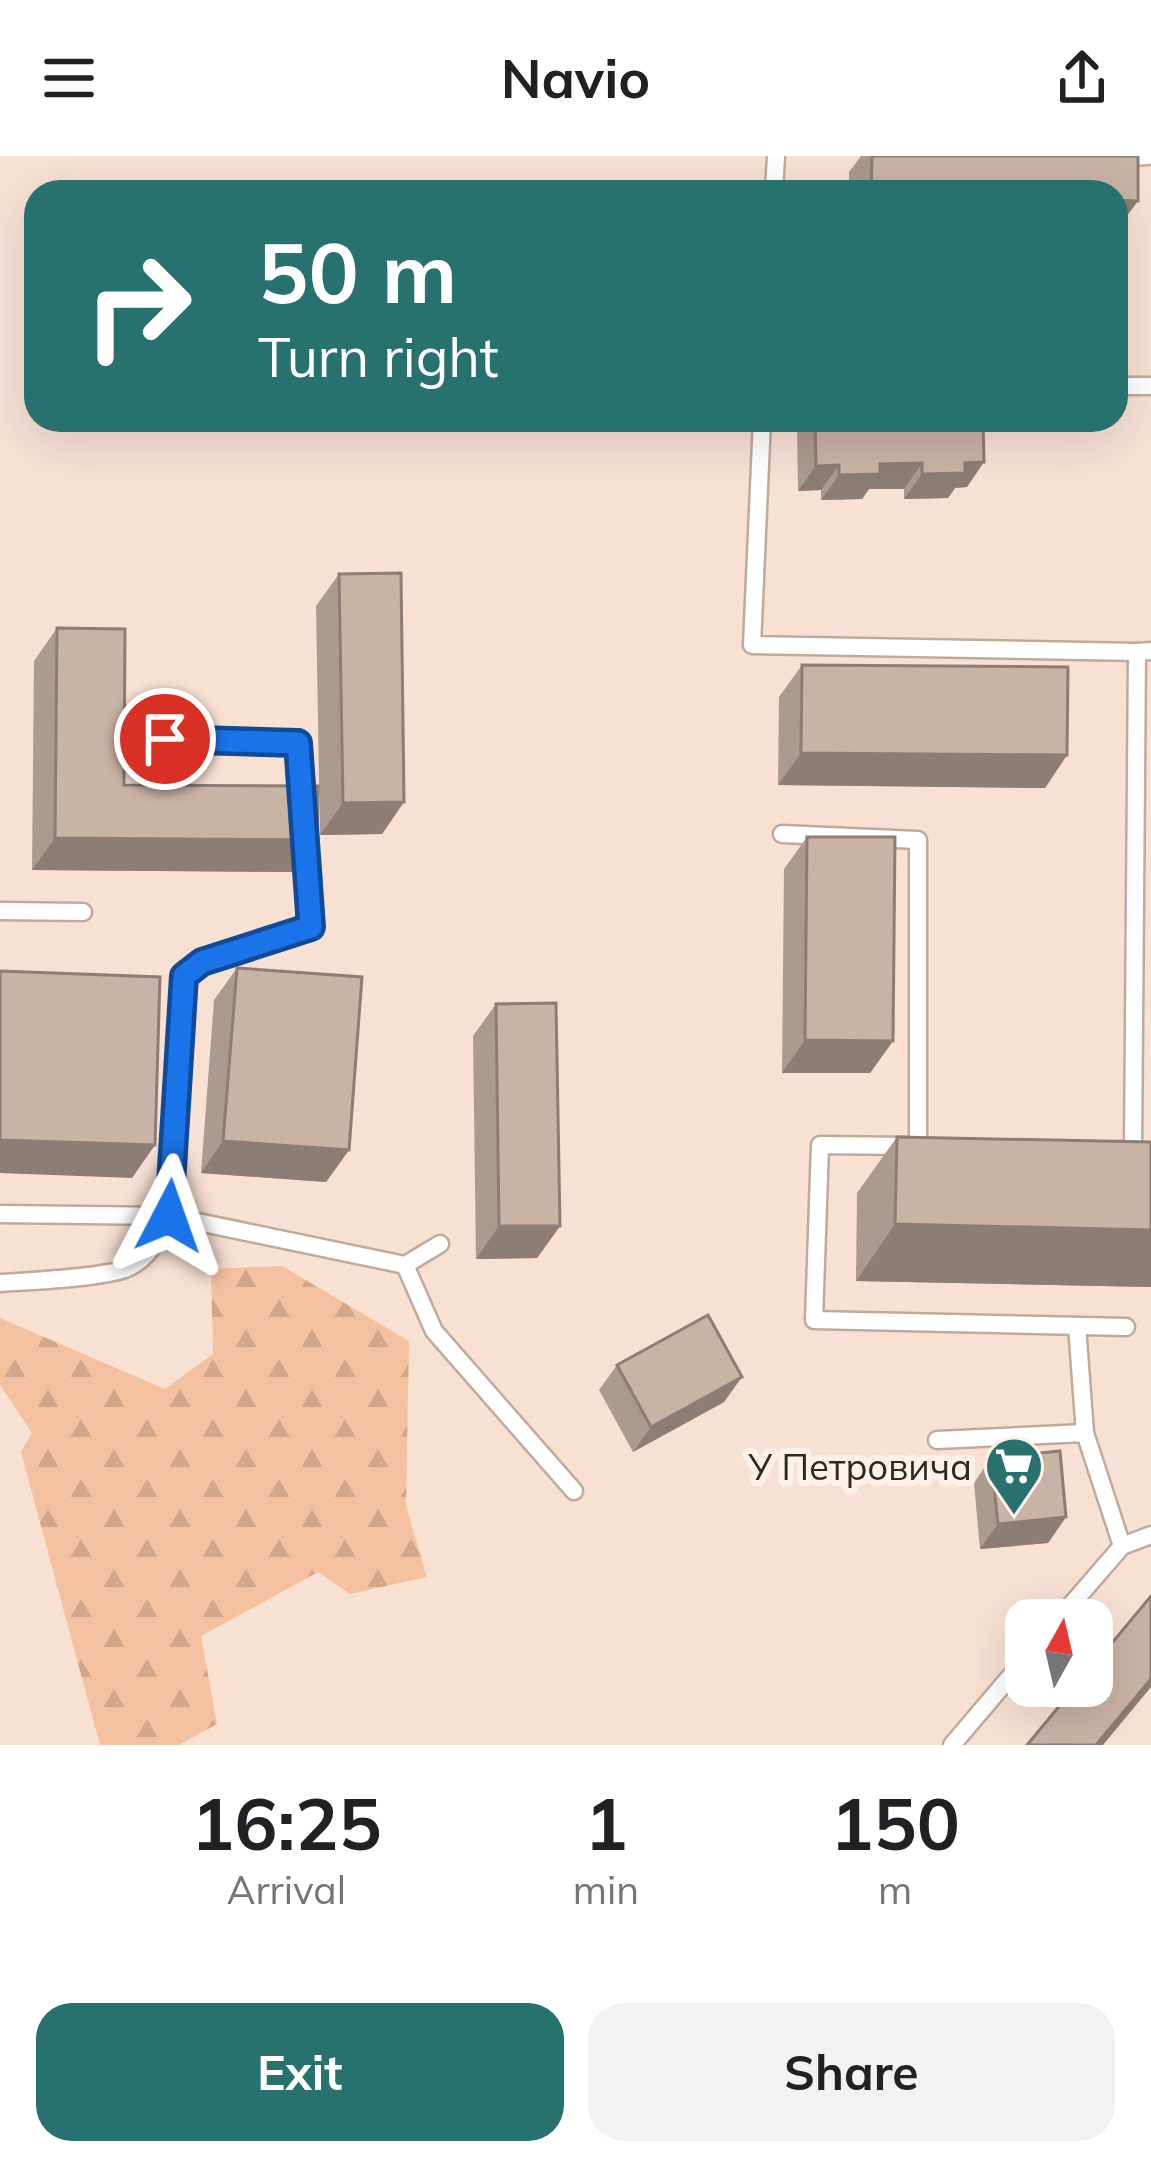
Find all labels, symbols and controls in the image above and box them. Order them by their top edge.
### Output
text: Navio [501,44,650,112]
icon: menu [36,45,102,111]
icon: share [1049,45,1115,111]
text: 50 m [258,219,457,324]
icon: right [60,228,216,384]
text: Turn right [258,323,499,391]
pin [114,688,216,790]
icon: arrive [132,706,198,772]
position arrow [106,1153,232,1279]
supermarket icon: У Петровича [983,1435,1045,1517]
place label: У Петровича [747,1444,972,1489]
north arrow [1005,1599,1113,1707]
map controls [1005,1599,1113,1707]
text: 16:25 [191,1778,382,1868]
text: 1 [584,1778,628,1868]
text: 150 [830,1778,960,1868]
text: Arrival [227,1865,346,1914]
text: min [573,1865,639,1914]
text: m [878,1865,912,1914]
button: Exit [36,2003,564,2141]
button: Share [588,2003,1115,2141]

